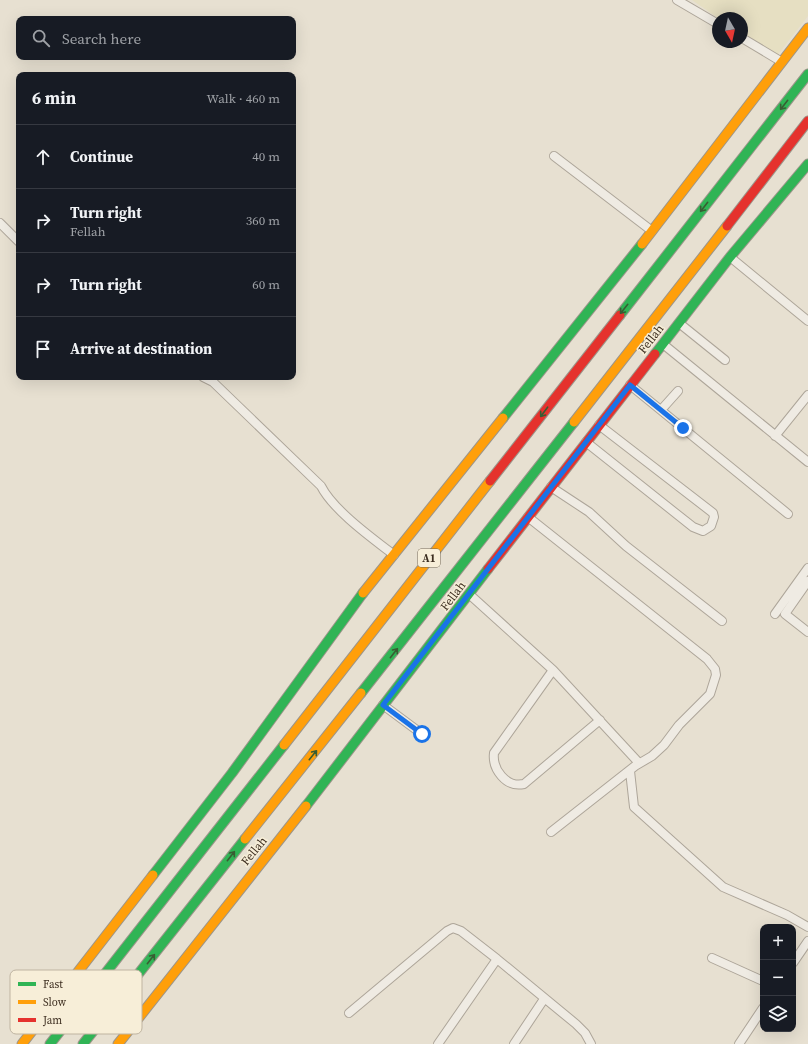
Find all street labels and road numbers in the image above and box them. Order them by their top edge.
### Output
street label: Fellah [635,321,667,357]
road number: A1 [418,549,440,567]
street label: Fellah [437,578,469,614]
street label: Fellah [237,833,271,869]

